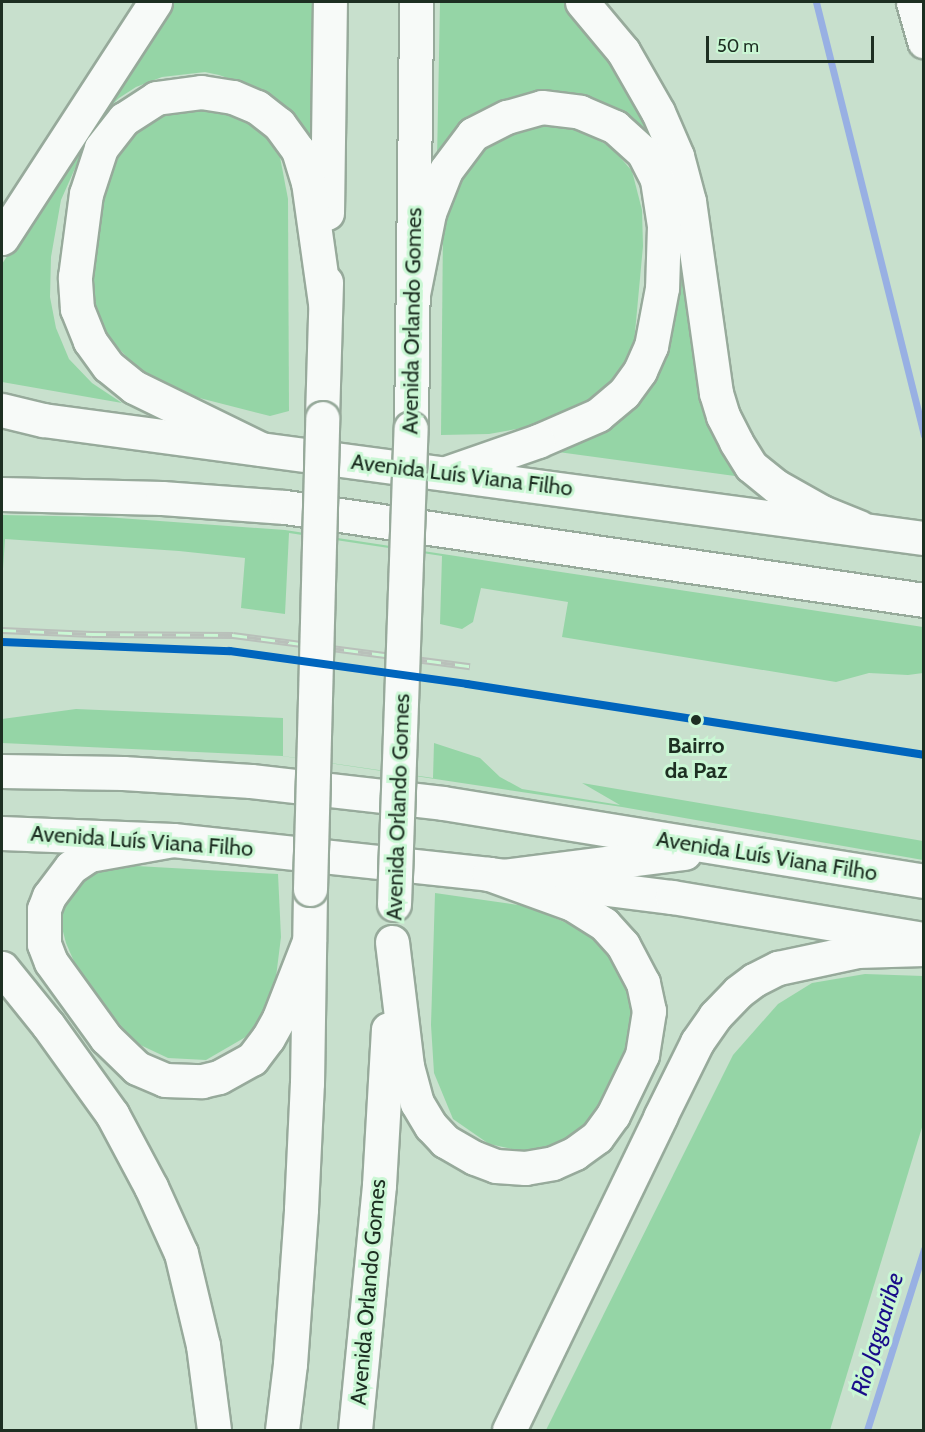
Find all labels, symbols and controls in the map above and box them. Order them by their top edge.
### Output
scale bar [709,24,877,62]
text: 50 m [717,35,759,57]
street label: Avenida Orlando Gomes [397,207,427,435]
street label: Avenida Luís Viana Filho [350,448,574,502]
street label: Avenida Orlando Gomes [381,693,415,921]
marker: Bairro da Paz [687,711,705,729]
place label: Bairro da Paz [665,732,727,784]
street label: Avenida Luís Viana Filho [30,820,254,862]
street label: Avenida Luís Viana Filho [655,826,879,886]
street label: Avenida Orlando Gomes [345,1178,391,1406]
water label: Rio Jaguaribe [845,1269,909,1399]

